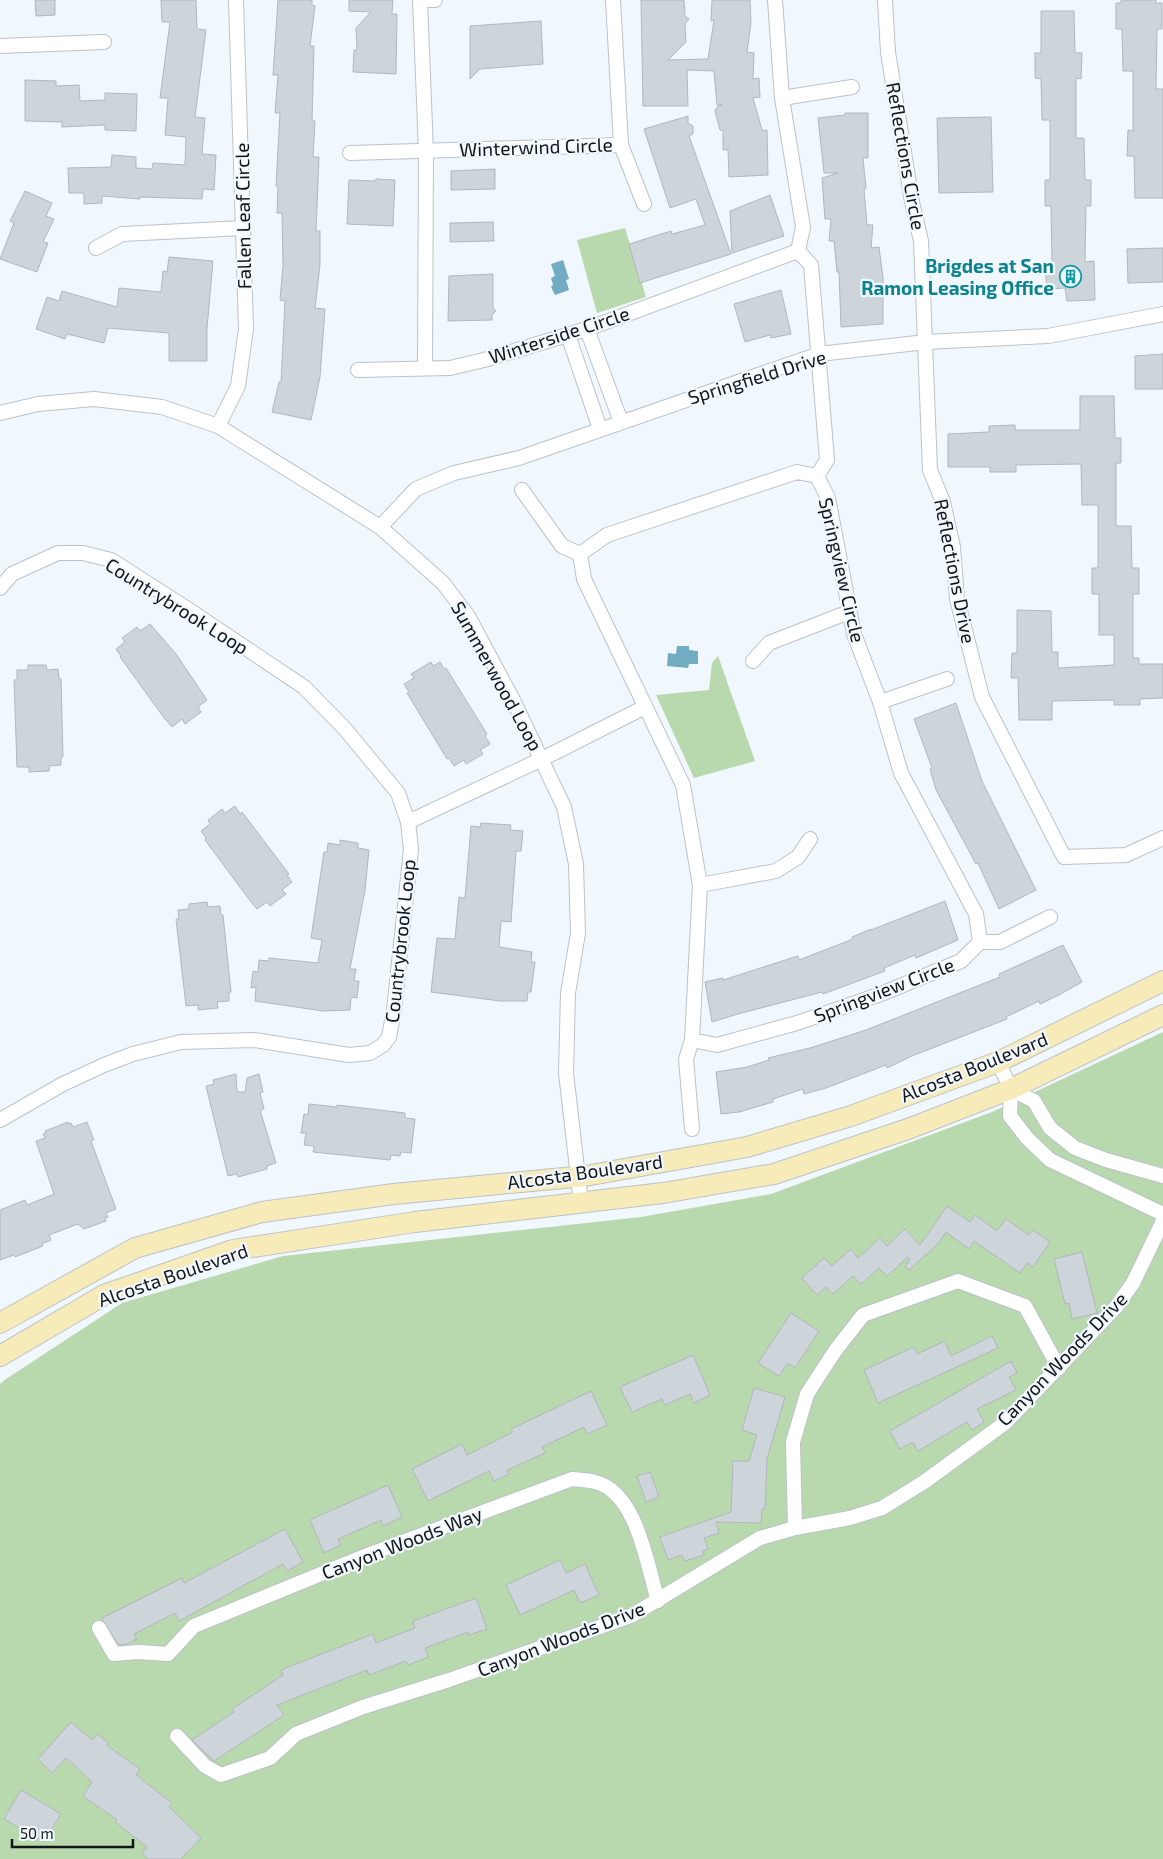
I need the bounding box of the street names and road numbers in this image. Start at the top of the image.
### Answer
street label: Reflections Circle [882,80,931,232]
street label: Winterwind Circle [459,132,613,161]
street label: Fallen Leaf Circle [230,143,255,289]
street label: Winterside Circle [486,301,632,368]
street label: Springfield Drive [685,345,829,408]
street label: Springview Circle [815,495,870,645]
street label: Reflections Drive [930,497,981,645]
street label: Countrybrook Loop [102,552,253,659]
street label: Summerwood Loop [447,597,548,754]
street label: Countrybrook Loop [379,858,420,1024]
street label: Springview Circle [811,952,957,1027]
street label: Alcosta Boulevard [897,1026,1051,1107]
street label: Alcosta Boulevard [506,1149,664,1194]
street label: Alcosta Boulevard [95,1238,251,1311]
street label: Canyon Woods Drive [992,1287,1131,1430]
street label: Canyon Woods Way [318,1501,485,1584]
street label: Canyon Woods Drive [474,1596,648,1681]

